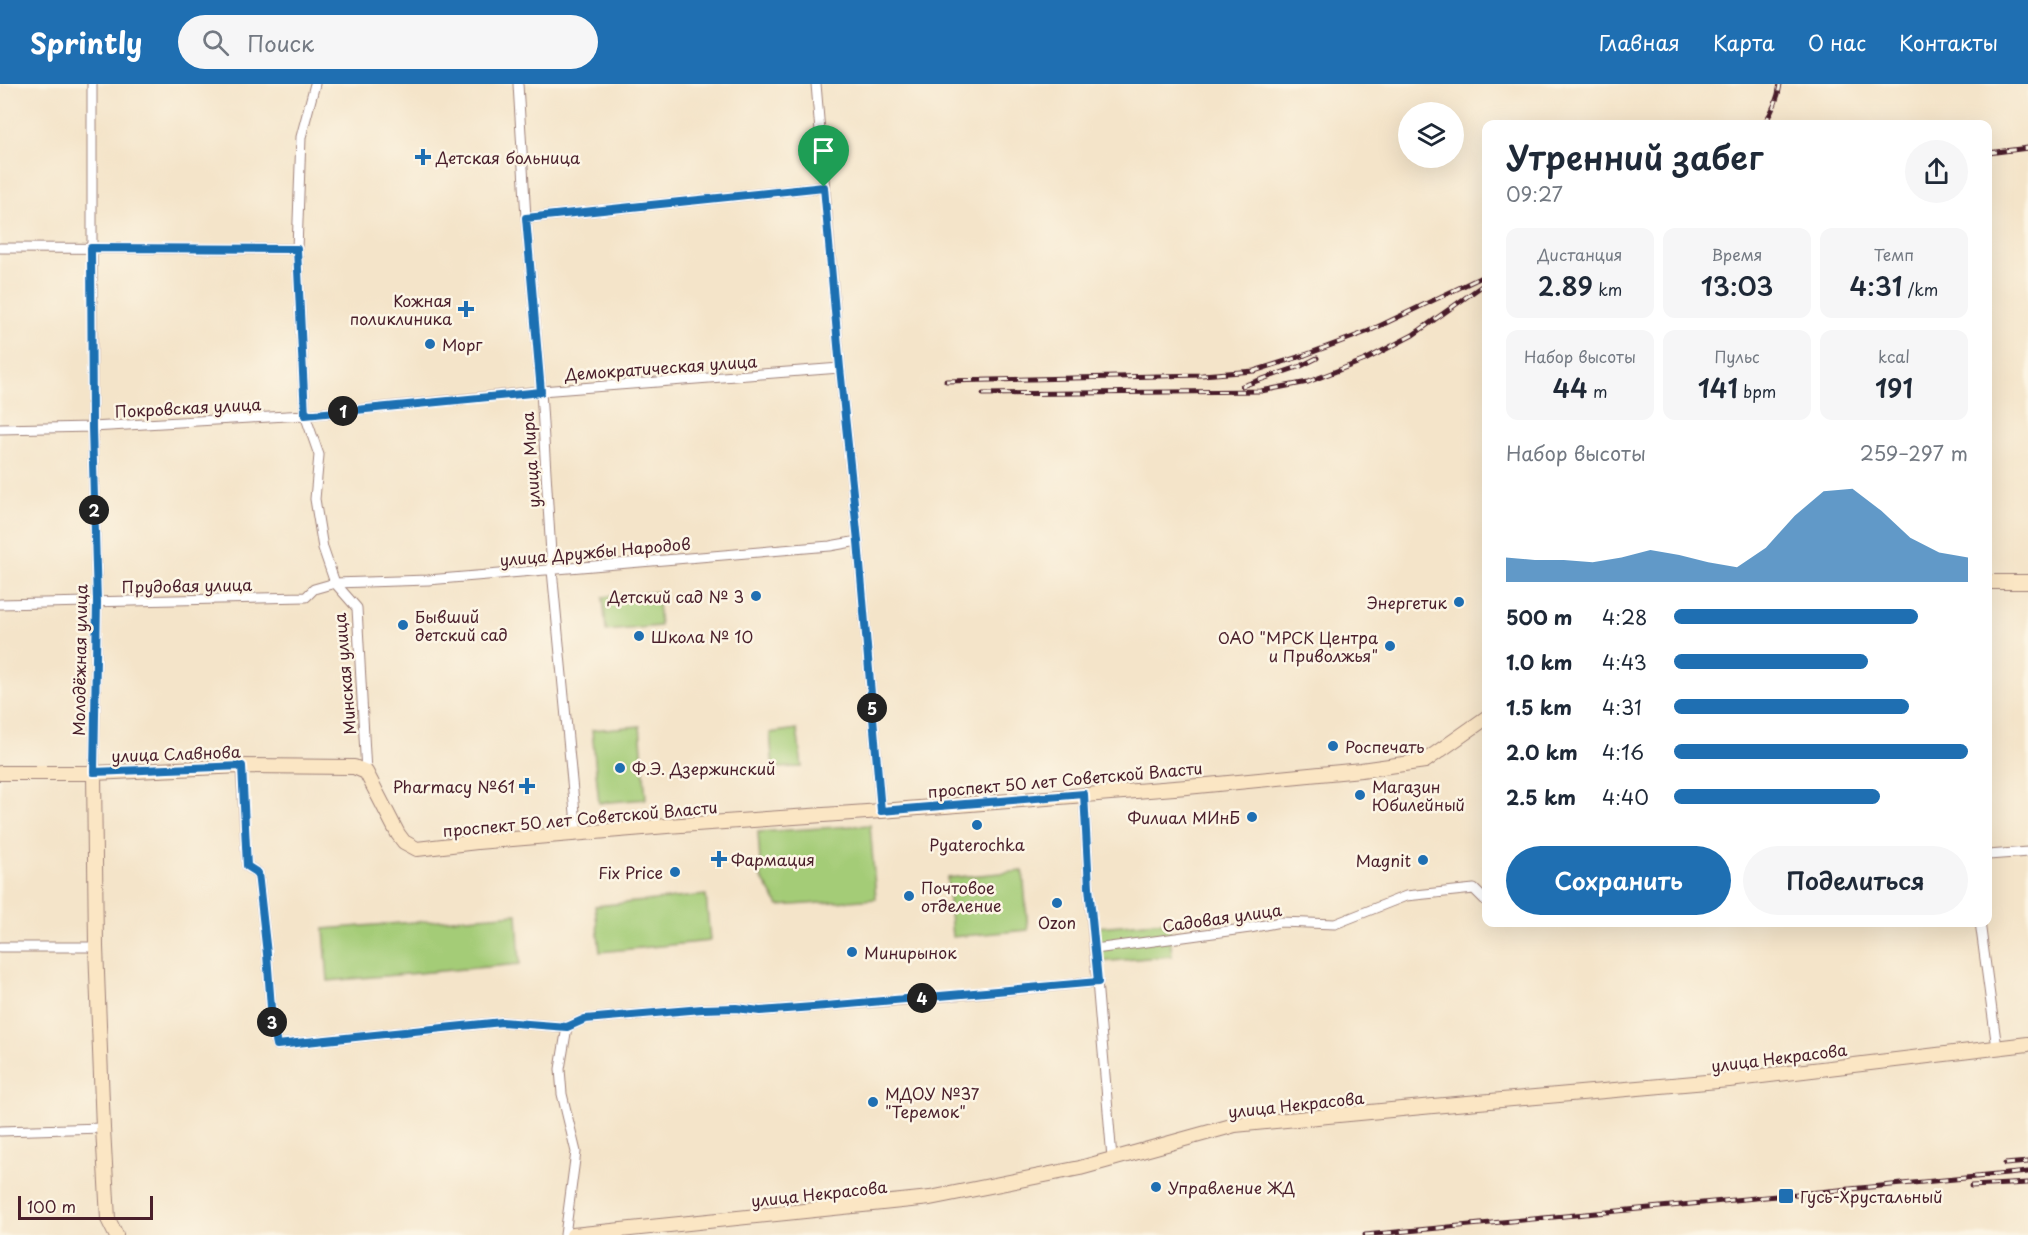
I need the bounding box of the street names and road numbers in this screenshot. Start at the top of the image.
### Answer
street label: Демократическая улица [563,348,758,386]
street label: Покровская улица [114,391,262,423]
street label: улица Мира [515,411,545,509]
street label: улица Дружбы Народов [499,531,691,571]
street label: Прудовая улица [122,572,252,598]
street label: Молодёжная улица [66,584,92,736]
street label: Минская улица [327,612,361,736]
street label: улица Славнова [111,739,241,767]
street label: проспект 50 лет Советской Власти [927,755,1203,803]
street label: проспект 50 лет Советской Власти [442,794,718,842]
street label: Садовая улица [1161,897,1283,937]
street label: улица Некрасова [1710,1037,1848,1077]
street label: улица Некрасова [1227,1085,1365,1123]
street label: улица Некрасова [750,1174,888,1212]

